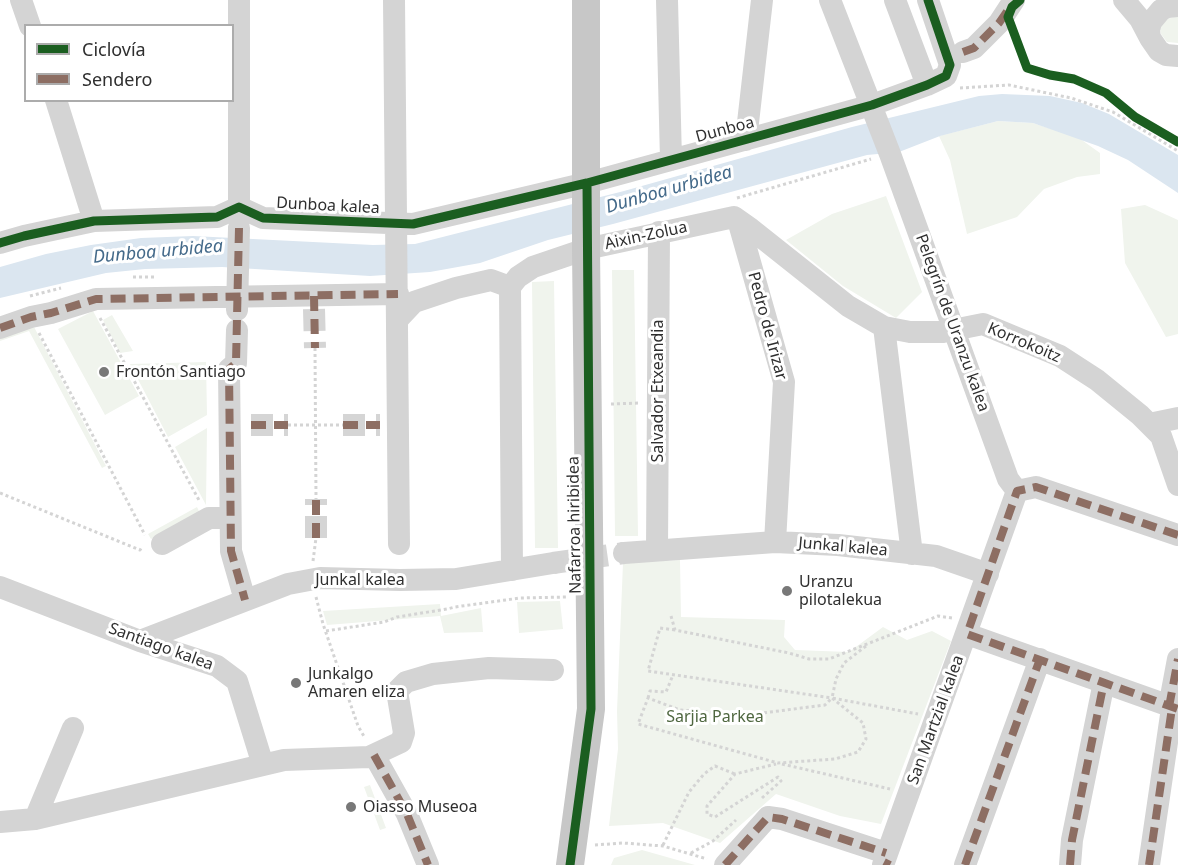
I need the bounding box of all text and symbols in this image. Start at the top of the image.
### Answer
legend [24,24,234,102]
text: Ciclovía [82,37,146,61]
text: Sendero [82,67,152,91]
street label: Dunboa [694,113,756,147]
water label: Dunboa urbidea [603,162,735,218]
street label: Dunboa kalea [276,194,380,218]
street label: Aixin-Zolua [603,218,689,254]
street label: Pelegrín de Uranzu kalea [911,232,993,414]
water label: Dunboa urbidea [92,236,224,268]
street label: Pedro de Irizar [743,270,791,382]
street label: Korrokoitz [984,319,1064,367]
street label: Salvador Etxeandia [648,320,668,462]
place label: Frontón Santiago [116,362,246,382]
marker: Frontón Santiago [97,365,111,379]
street label: Nafarroa hiribidea [564,456,586,594]
street label: Junkal kalea [798,534,888,560]
street label: Junkal kalea [315,570,405,590]
place label: Uranzu pilotalekua [799,572,882,610]
marker: Uranzu pilotalekua [780,584,794,598]
street label: Santiago kalea [106,619,216,675]
street label: San Martzial kalea [904,653,968,787]
place label: Junkalgo Amaren eliza [308,664,405,702]
marker: Junkalgo Amaren eliza [289,676,303,690]
park label: Sarjia Parkea [666,707,764,727]
place label: Oiasso Museoa [363,797,478,817]
marker: Oiasso Museoa [344,800,358,814]

